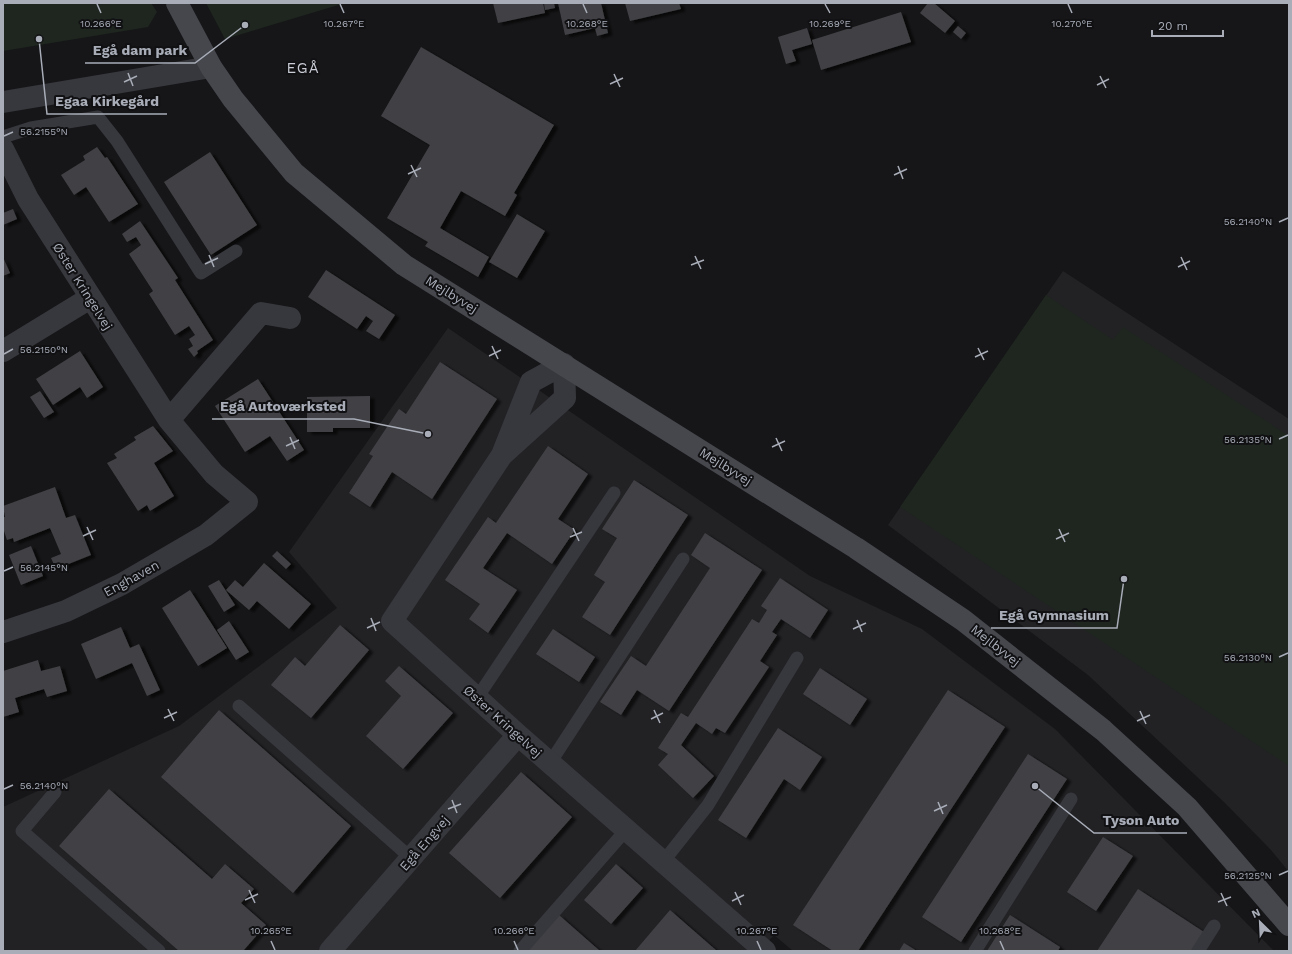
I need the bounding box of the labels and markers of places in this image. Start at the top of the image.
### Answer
callout: Egå dam park [85,37,195,63]
callout: Egaa Kirkegård [47,88,167,114]
callout: Egå Autoværksted [212,393,354,419]
callout: Egå Gymnasium [991,602,1117,628]
callout: Tyson Auto [1094,807,1187,833]

